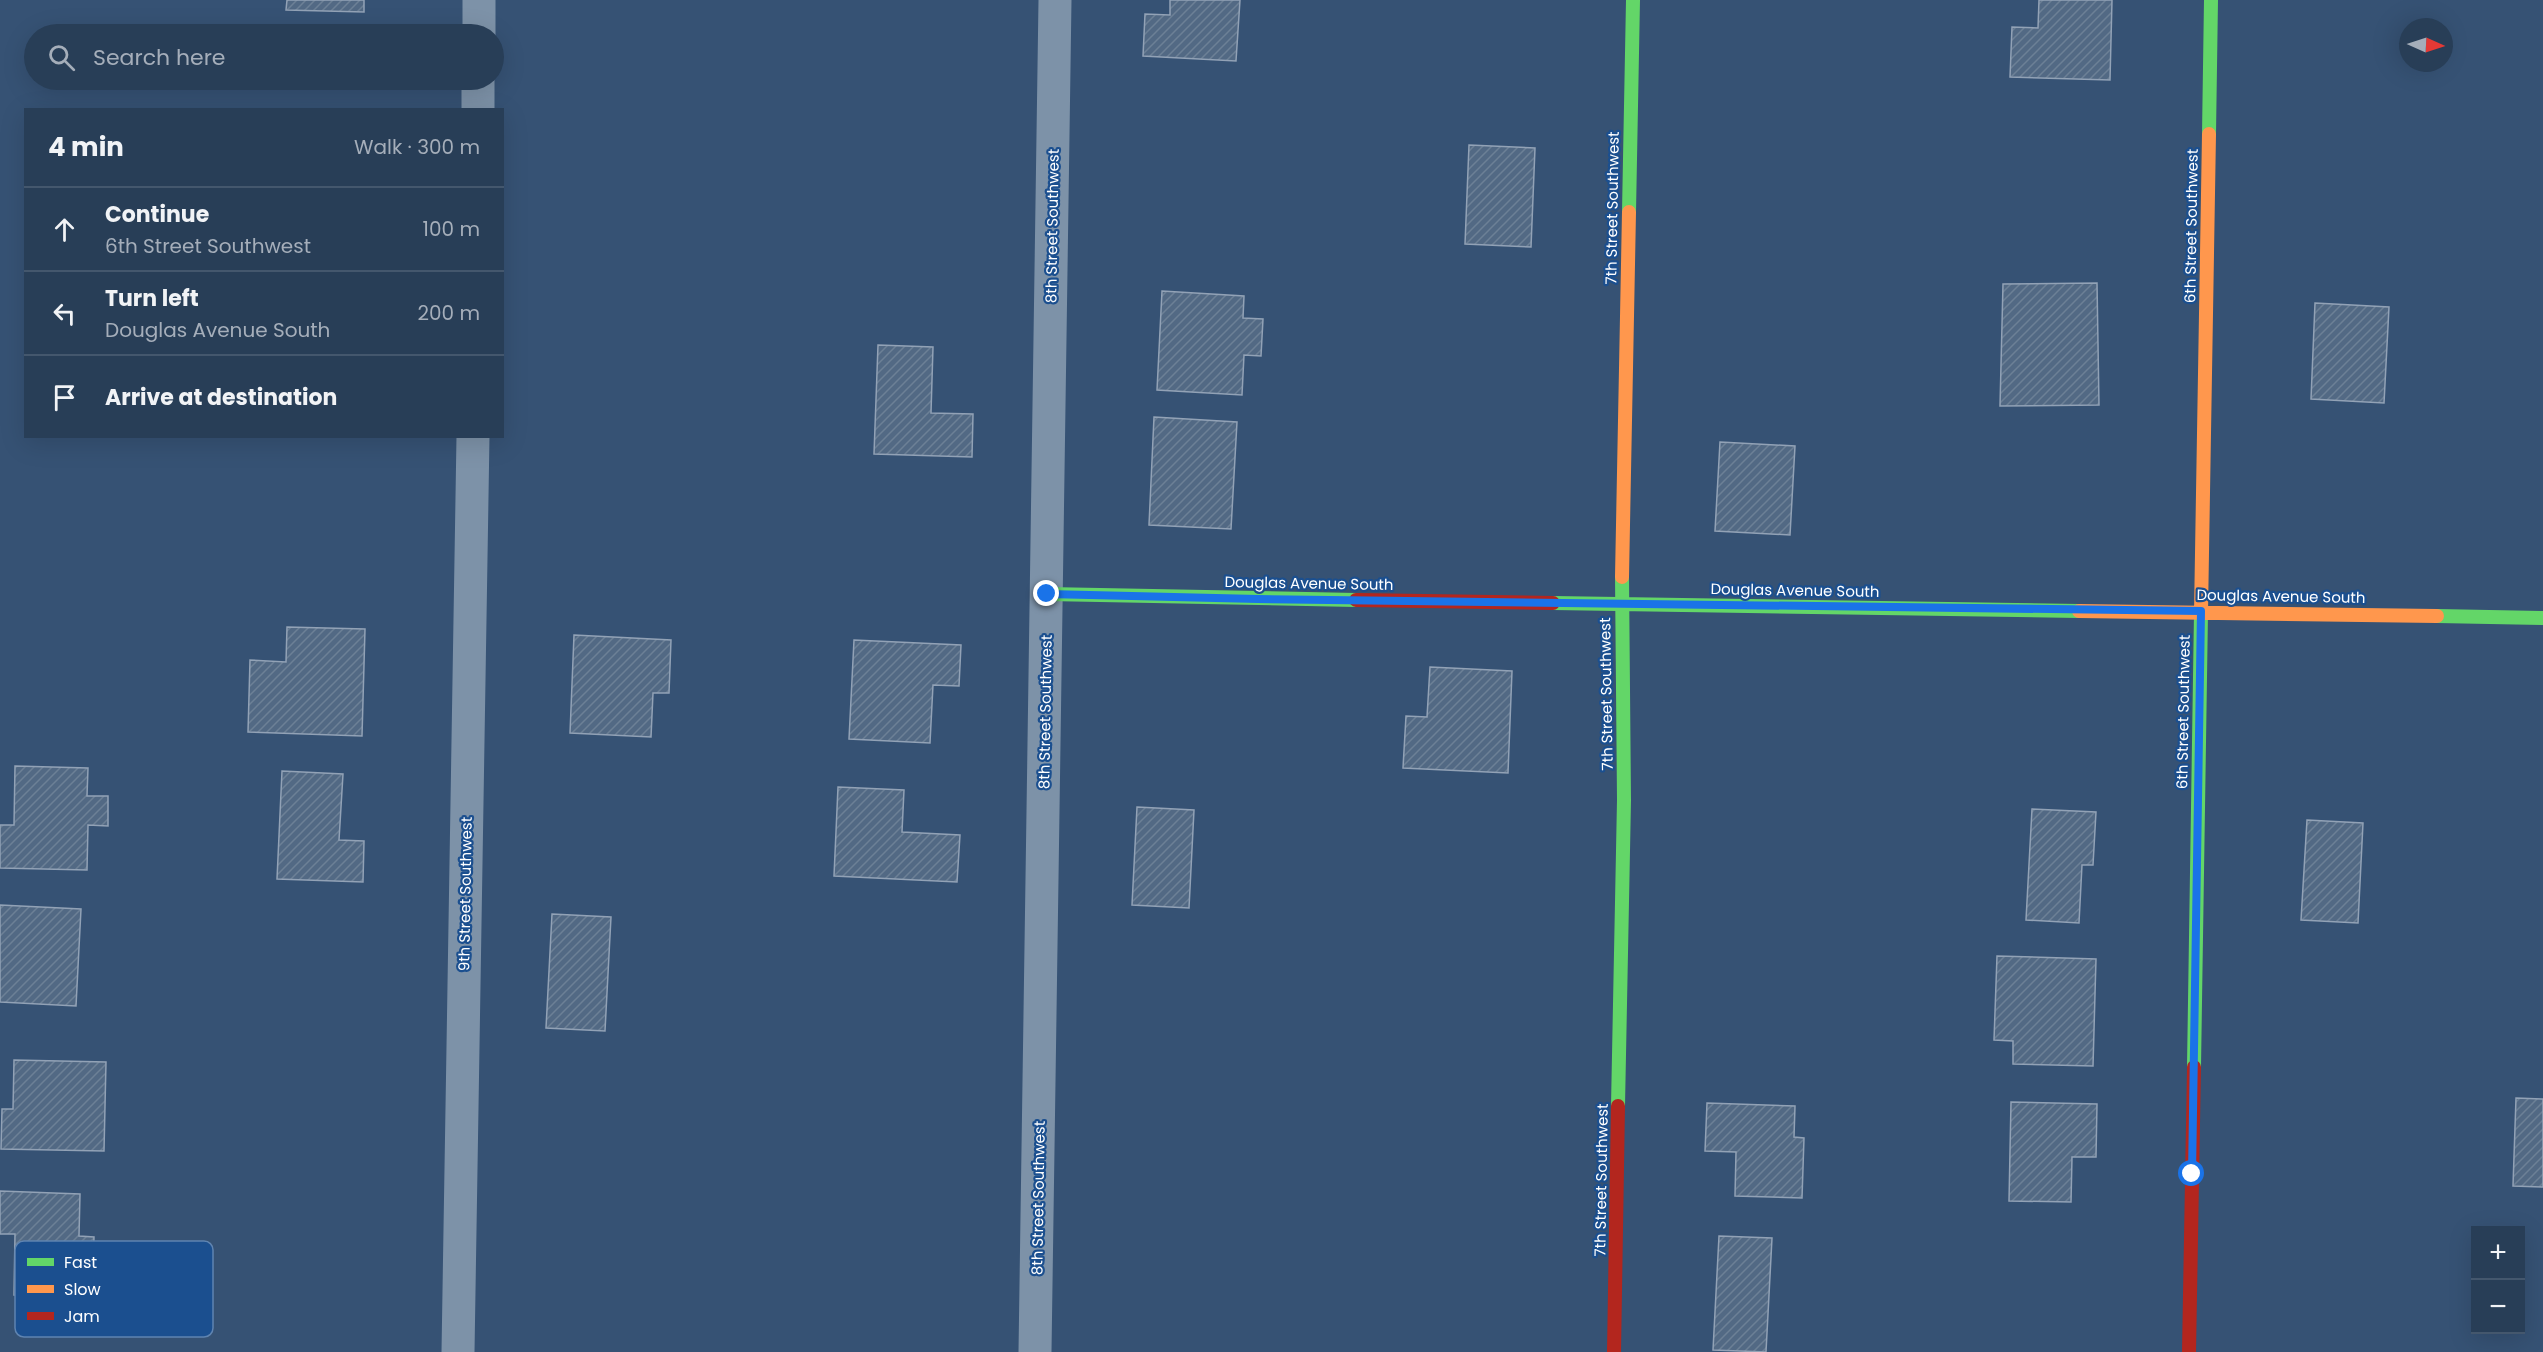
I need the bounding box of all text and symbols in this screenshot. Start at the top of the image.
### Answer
north arrow [2399,18,2453,72]
search box [24,24,504,90]
icon: search [45,41,78,74]
text: Search here [93,42,226,73]
text: 4 min [48,129,124,165]
street label: 7th Street Southwest [1600,131,1624,285]
text: Walk · 300 m [354,133,480,161]
street label: 8th Street Southwest [1040,149,1064,303]
street label: 6th Street Southwest [2179,149,2203,303]
text: Continue [105,199,209,230]
icon: ahead [48,213,81,246]
text: 100 m [423,215,480,243]
text: 6th Street Southwest [105,232,311,260]
text: Turn left [105,283,199,314]
icon: left [48,297,81,330]
text: 200 m [417,299,480,327]
text: Douglas Avenue South [105,316,330,344]
icon: arrive [48,381,81,414]
text: Arrive at destination [105,382,337,413]
street label: Douglas Avenue South [1224,571,1394,595]
street label: Douglas Avenue South [1710,578,1880,602]
route end [1033,580,1059,606]
street label: Douglas Avenue South [2196,584,2366,608]
street label: 7th Street Southwest [1594,617,1618,771]
street label: 8th Street Southwest [1033,635,1057,789]
street label: 6th Street Southwest [2171,635,2195,789]
street label: 9th Street Southwest [453,817,477,971]
street label: 7th Street Southwest [1589,1103,1613,1257]
street label: 8th Street Southwest [1026,1121,1050,1275]
route start [2178,1160,2204,1186]
map controls [2471,1226,2525,1334]
button: + [2471,1226,2525,1280]
legend [15,1241,213,1337]
text: Fast [64,1251,97,1274]
text: Slow [64,1278,101,1301]
button: − [2471,1280,2525,1334]
text: Jam [64,1305,100,1328]

